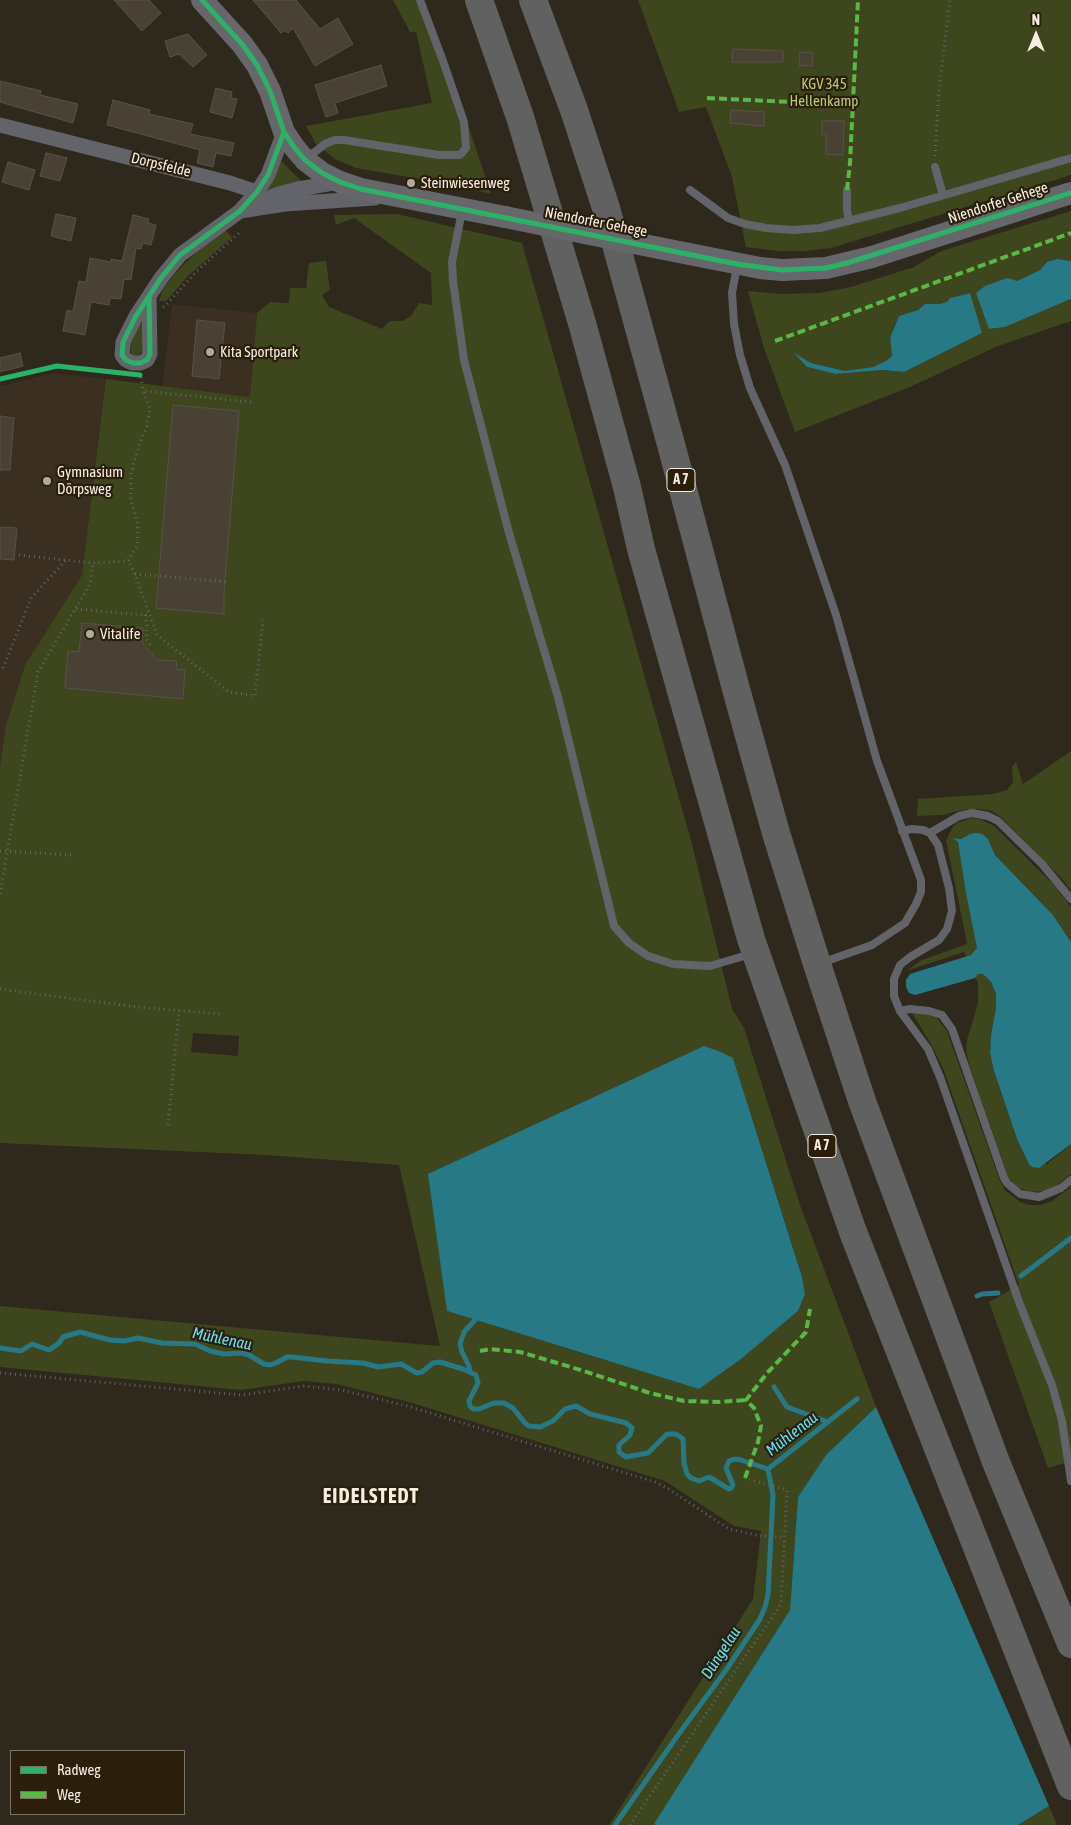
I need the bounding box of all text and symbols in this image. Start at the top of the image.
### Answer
north arrow [1011,10,1061,60]
text: N [1032,12,1040,28]
park label: KGV 345 Hellenkamp [790,75,858,110]
street label: Dorpsfelde [129,149,193,181]
place label: Steinwiesenweg [421,174,510,192]
marker: Steinwiesenweg [405,177,417,189]
street label: Niendorfer Gehege [946,178,1050,228]
street label: Niendorfer Gehege [543,203,649,241]
place label: Kita Sportpark [220,343,298,361]
marker: Kita Sportpark [204,346,216,358]
place label: Gymnasium Dörpsweg [57,463,123,498]
road number: A 7 [667,468,695,492]
marker: Gymnasium Dörpsweg [41,475,53,487]
place label: Vitalife [100,625,140,643]
marker: Vitalife [84,628,96,640]
road number: A 7 [808,1134,836,1158]
water label: Mühlenau [190,1323,254,1355]
water label: Mühlenau [762,1408,822,1460]
district label: EIDELSTEDT [322,1485,420,1509]
water label: Düngelau [697,1623,745,1683]
legend [10,1750,185,1815]
text: Radweg [57,1761,101,1778]
text: Weg [57,1786,81,1803]

